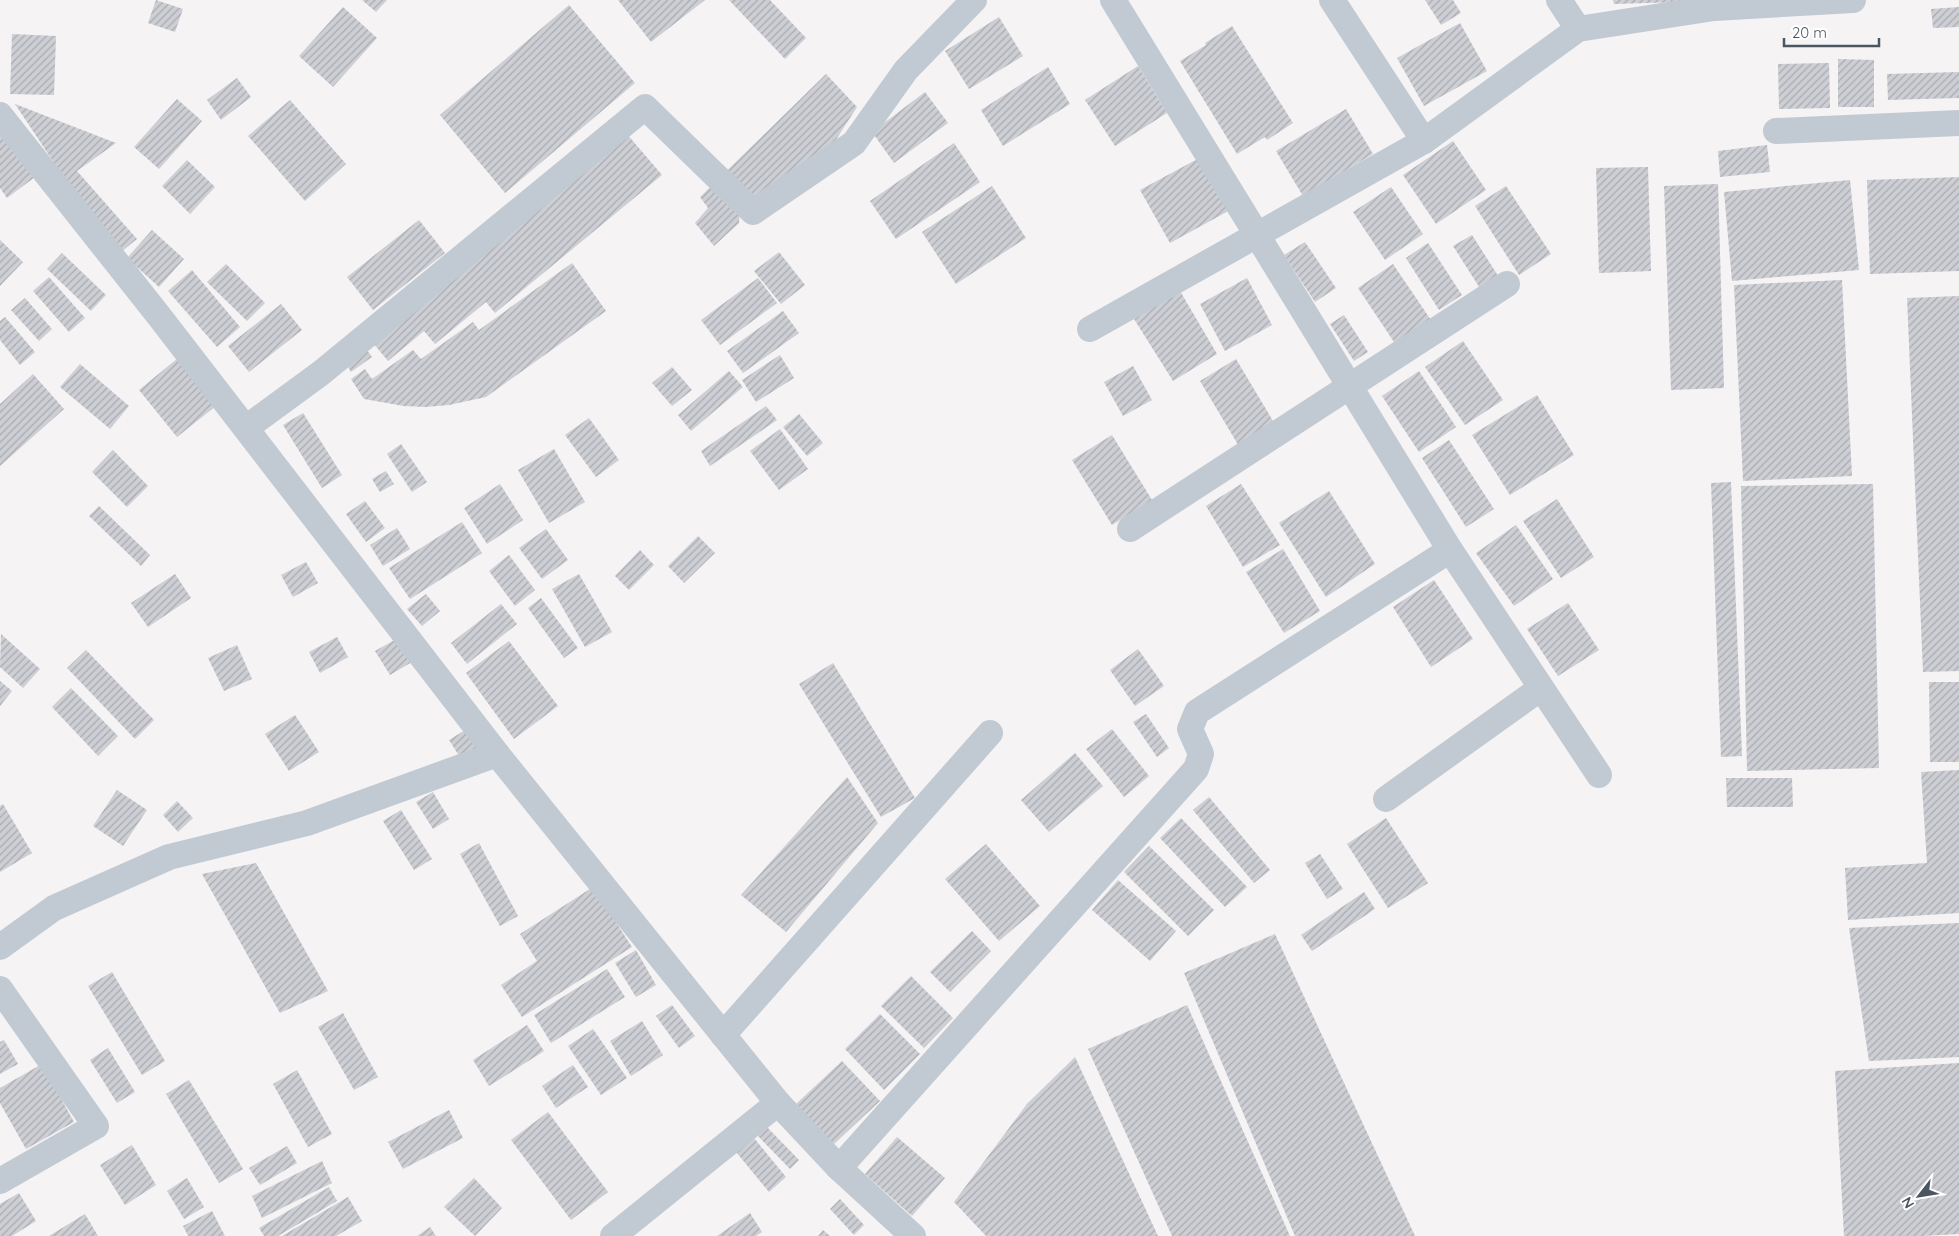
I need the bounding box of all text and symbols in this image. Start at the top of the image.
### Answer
scale bar [1784,15,1879,47]
text: 20 m [1792,23,1827,42]
north arrow [1894,1171,1944,1221]
text: N [1897,1194,1918,1212]

